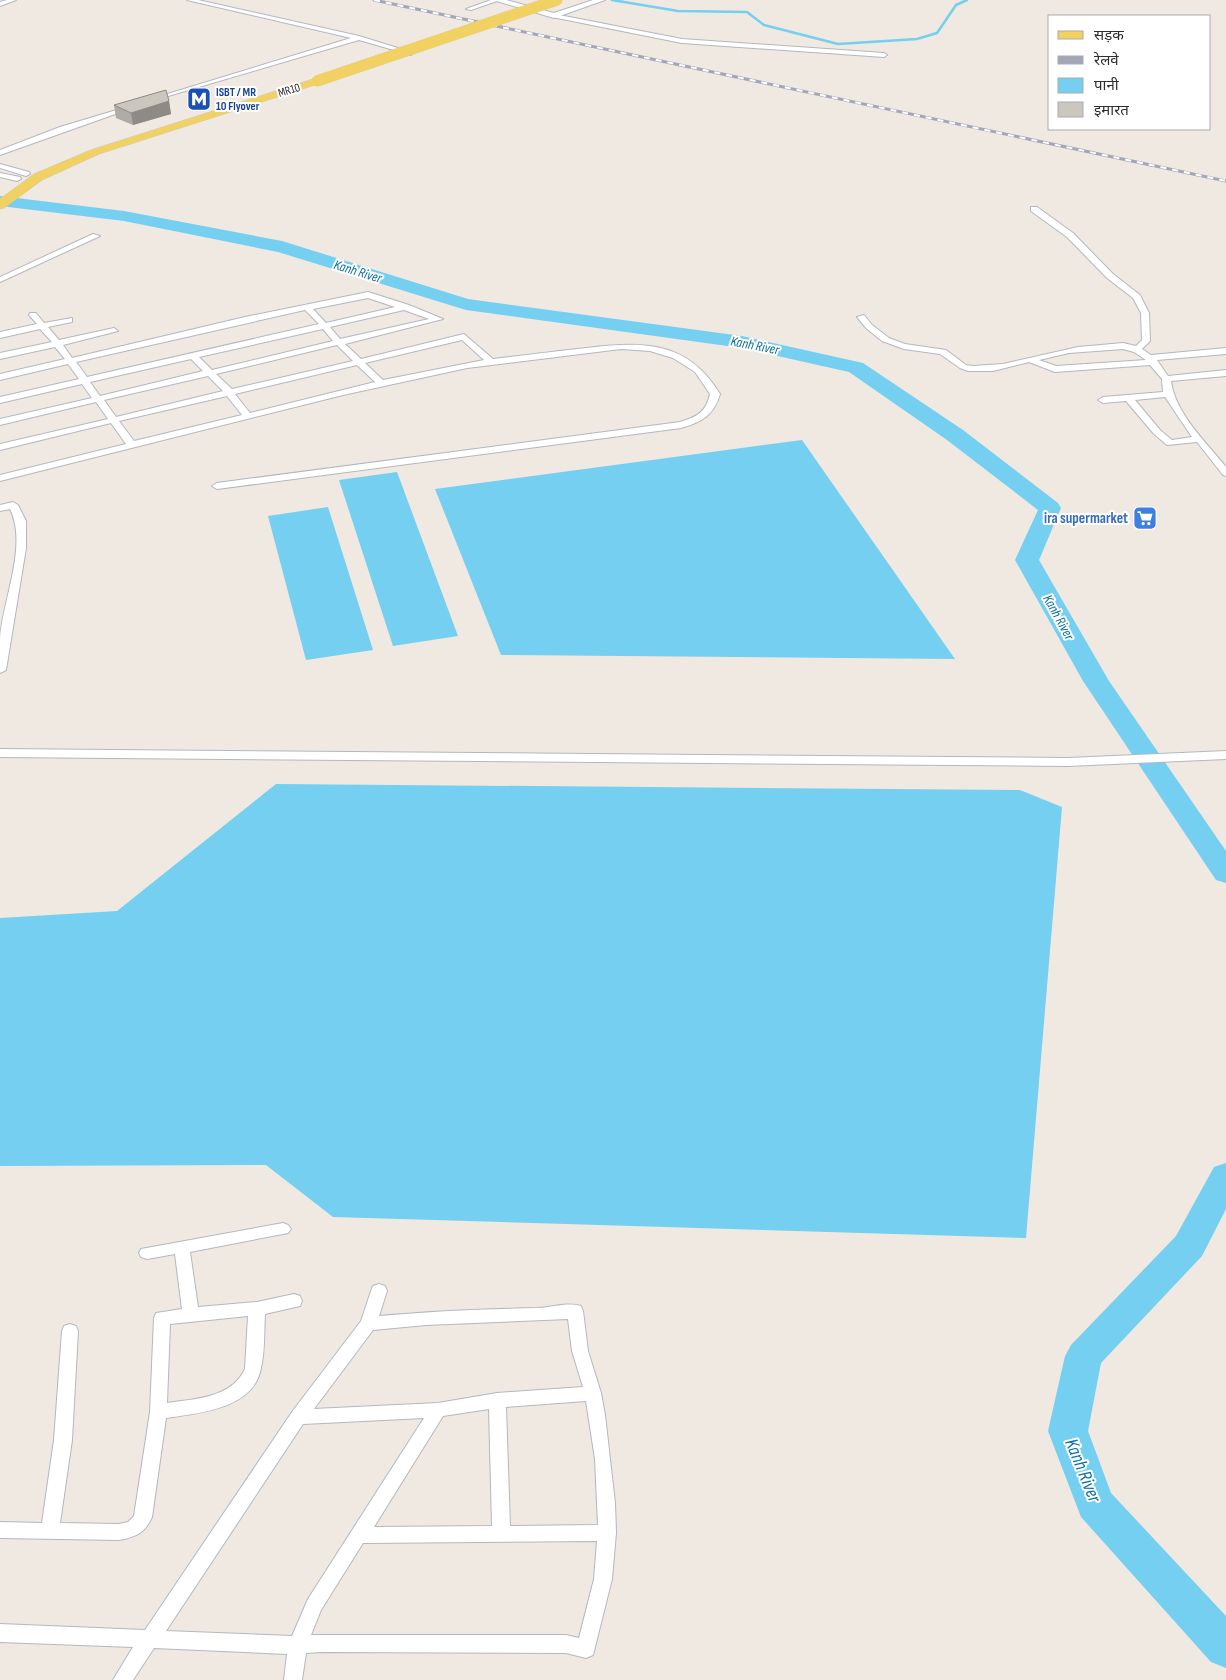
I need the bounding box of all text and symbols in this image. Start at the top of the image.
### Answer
legend [1048,15,1211,130]
text: सड़क [1094,26,1124,45]
text: रेलवे [1093,51,1119,70]
text: पानी [1094,76,1120,95]
street label: MR10 [276,80,302,101]
place label: ISBT / MR 10 Flyover [216,85,260,114]
metro station icon: ISBT / MR 10 Flyover [186,86,212,112]
text: इमारत [1094,101,1129,120]
water label: Kanh River [332,256,385,287]
water label: Kanh River [729,332,782,359]
supermarket icon: ira supermarket [1132,505,1158,531]
place label: ira supermarket [1044,509,1128,528]
water label: Kanh River [1039,592,1078,644]
water label: Kanh River [1059,1435,1106,1506]

